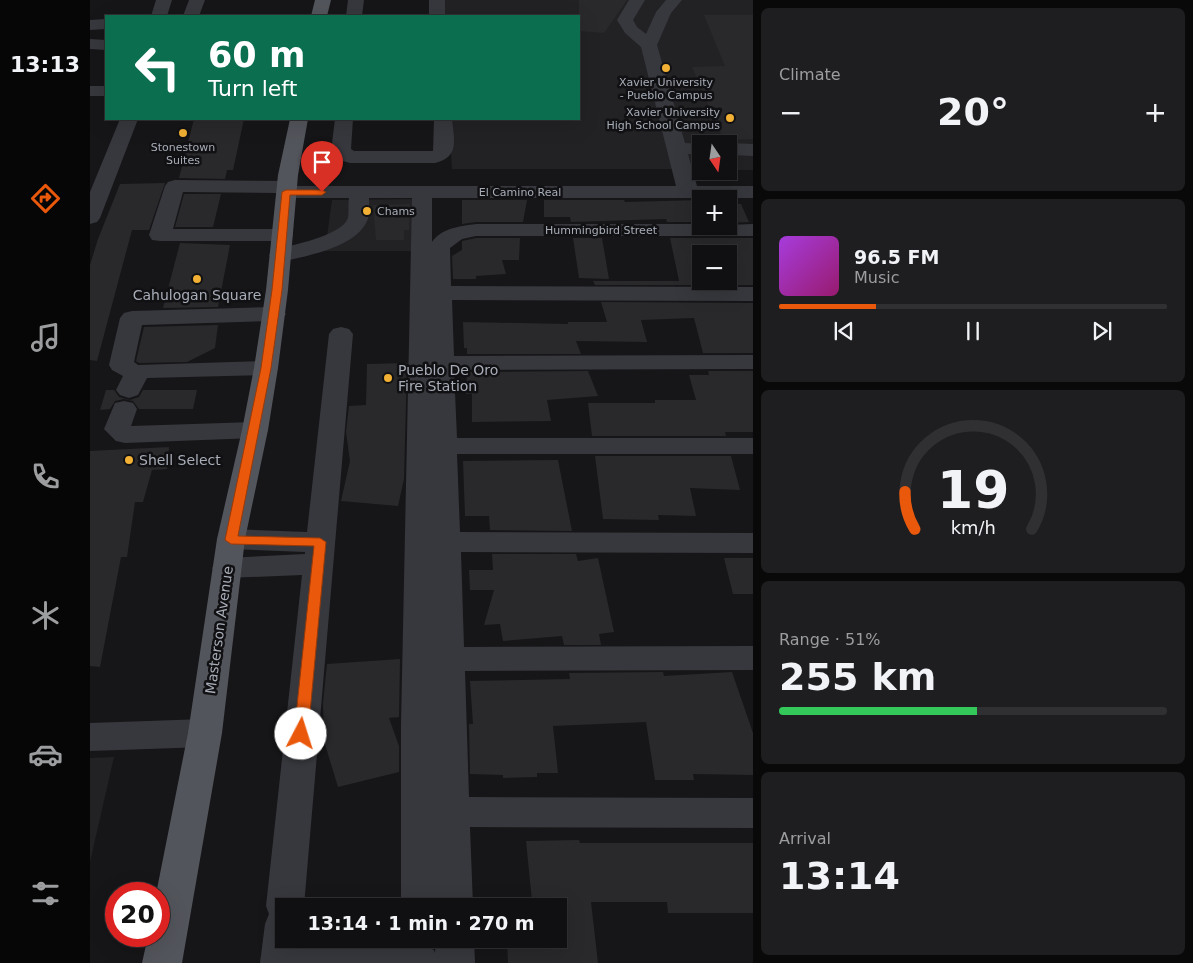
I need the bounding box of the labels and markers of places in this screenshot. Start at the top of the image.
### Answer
marker: Xavier University - Pueblo Campus [660,62,672,74]
place label: Xavier University - Pueblo Campus [619,76,714,102]
place label: Xavier University High School Campus [606,106,720,132]
marker: Xavier University High School Campus [724,112,736,124]
marker: Stonestown Suites [177,127,189,139]
place label: Stonestown Suites [151,141,215,167]
pin [301,141,343,192]
marker: Chams [361,205,373,217]
place label: Chams [377,205,415,218]
marker: Cahulogan Square [191,273,203,285]
place label: Cahulogan Square [133,287,261,303]
place label: Pueblo De Oro Fire Station [398,362,498,394]
marker: Pueblo De Oro Fire Station [382,372,394,384]
place label: Shell Select [139,452,221,468]
marker: Shell Select [123,454,135,466]

